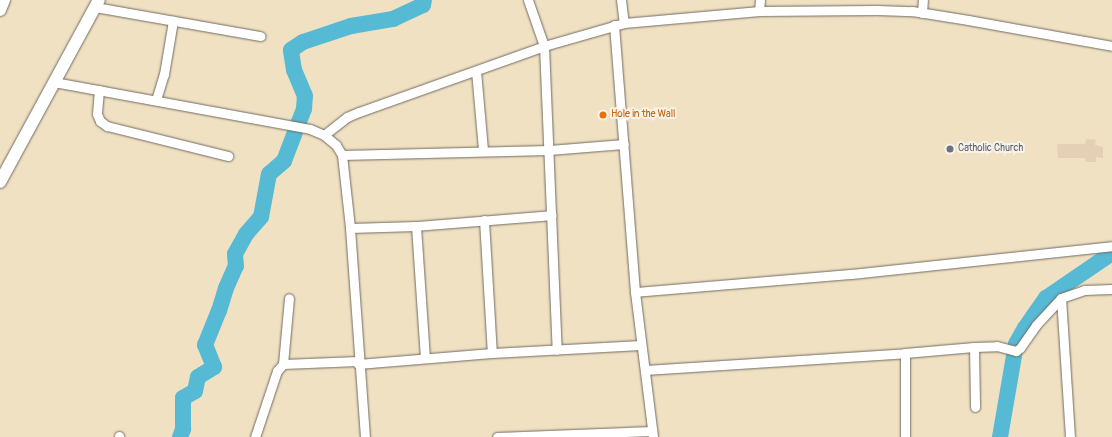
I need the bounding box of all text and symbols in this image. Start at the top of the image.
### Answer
place label: Hole in the Wall [611,109,675,121]
marker: Hole in the Wall [598,110,608,120]
place label: Catholic Church [958,143,1023,155]
marker: Catholic Church [945,144,955,154]

